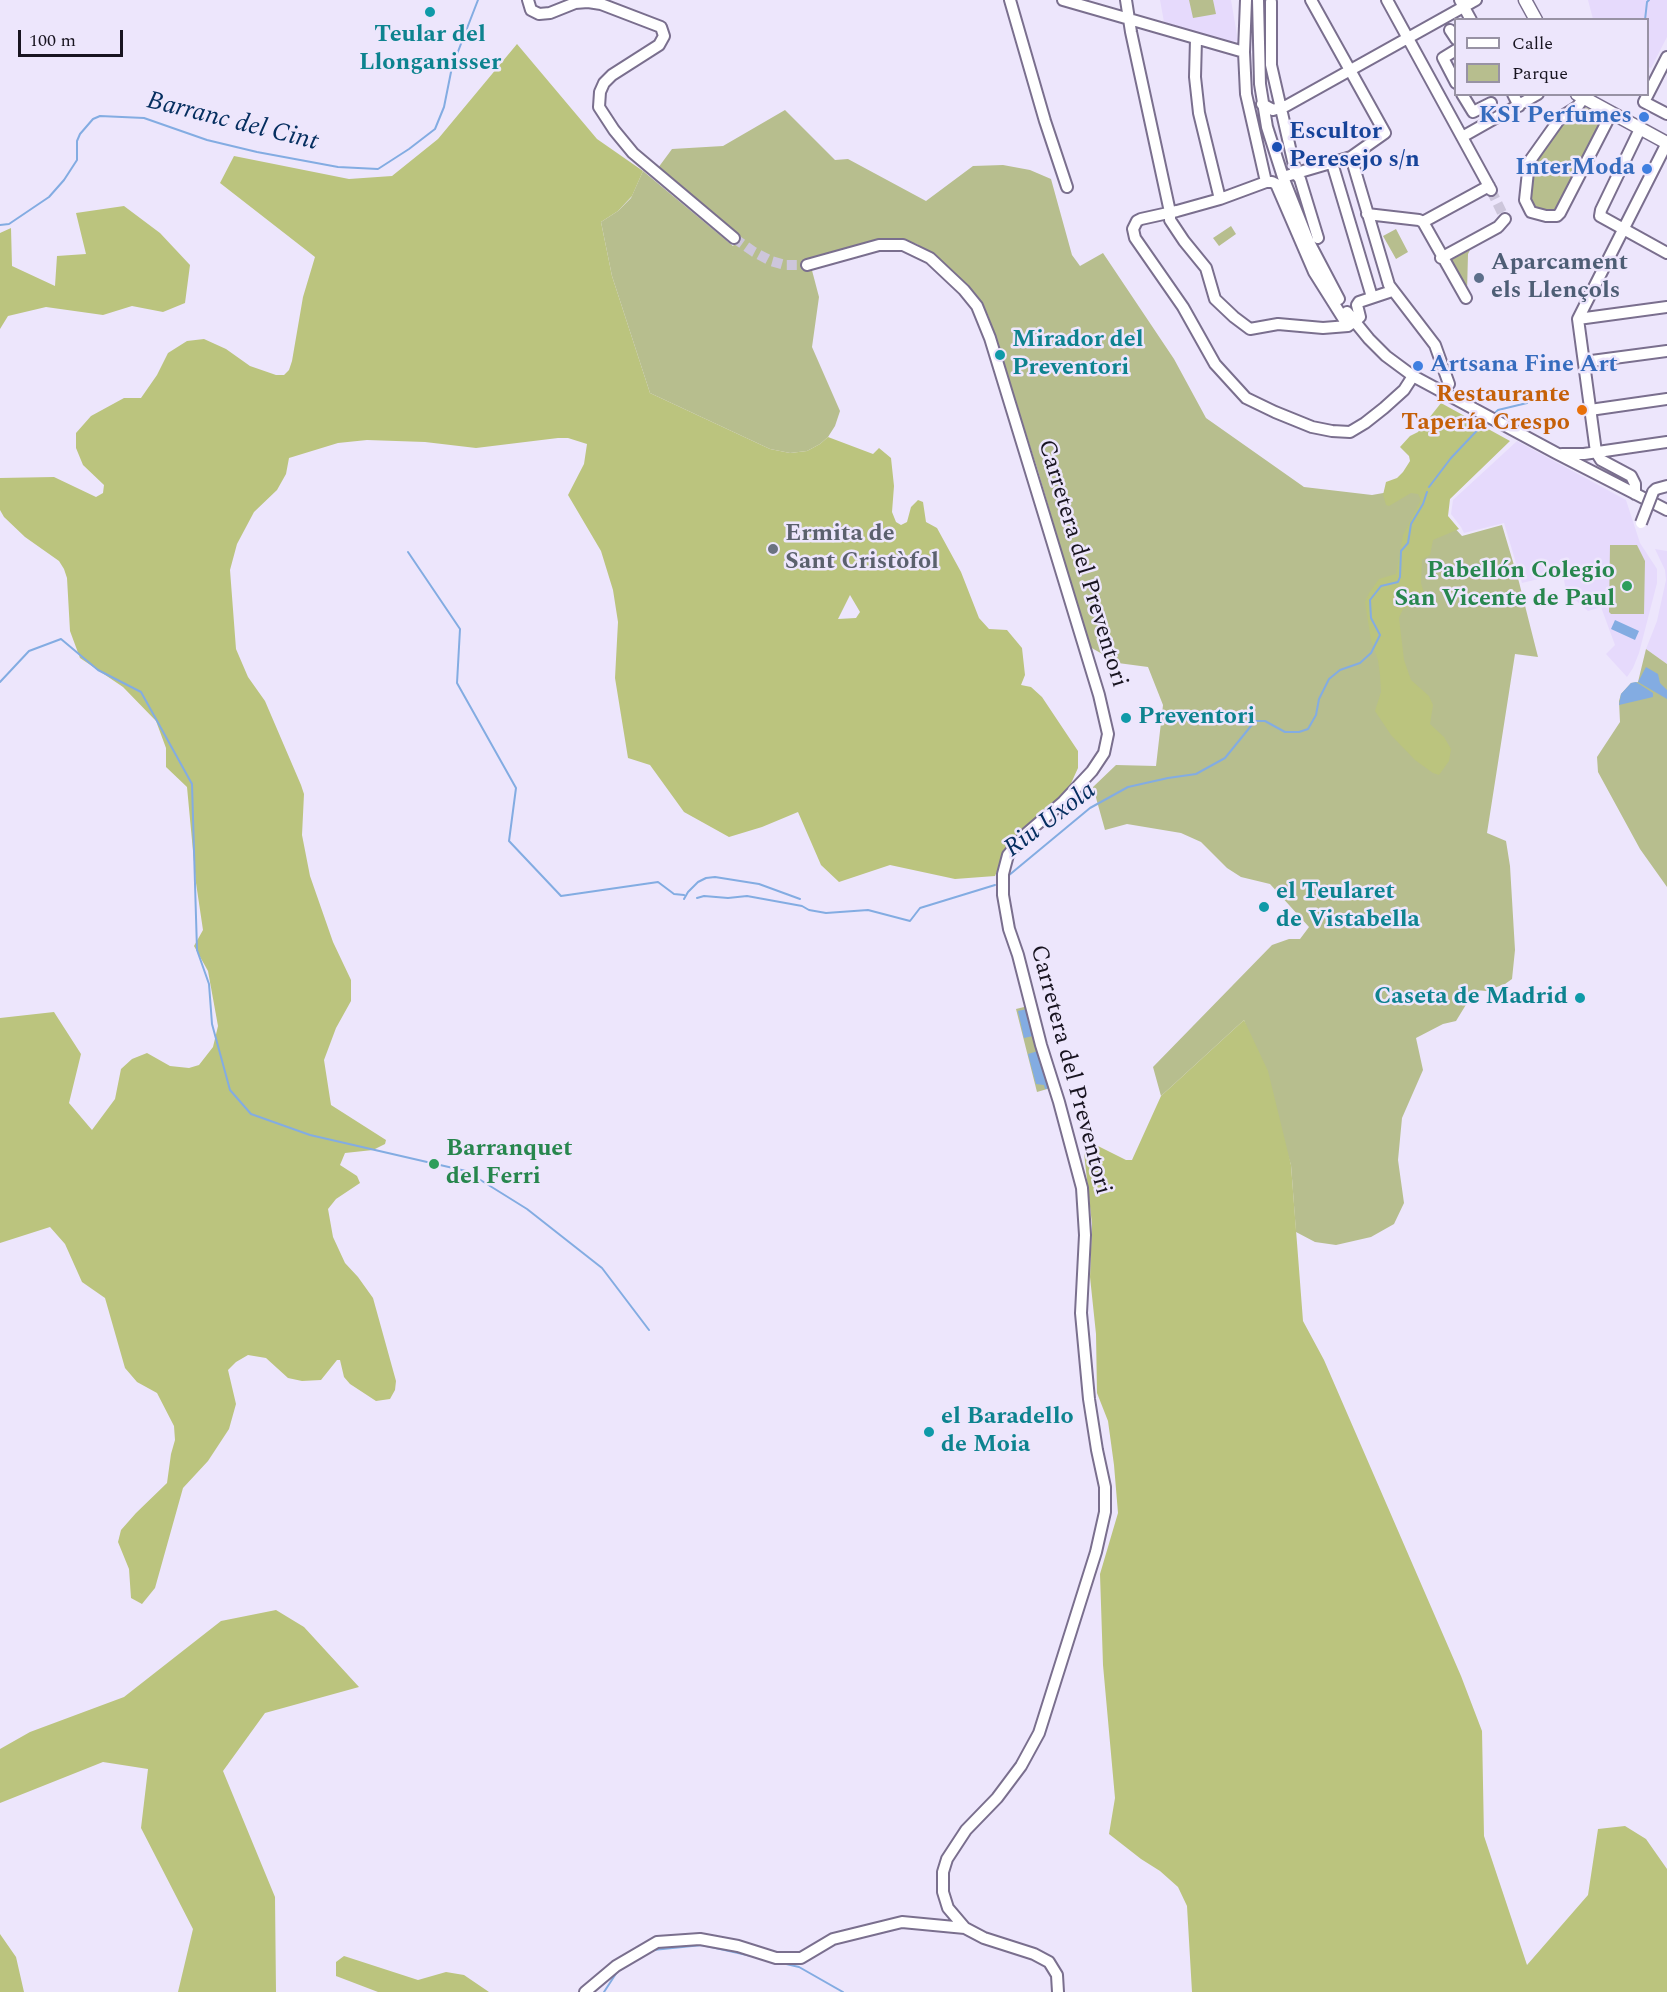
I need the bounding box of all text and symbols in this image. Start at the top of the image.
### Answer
marker: Teular del Llonganisser [423,5,437,19]
scale bar [21,18,126,56]
legend [1454,18,1649,96]
place label: Teular del Llonganisser [359,22,501,78]
text: 100 m [29,27,76,54]
text: Calle [1512,30,1553,57]
text: Parque [1512,60,1568,87]
water label: Barranc del Cint [143,87,321,159]
place label: KSI Perfumes [1479,103,1632,131]
marker: KSI Perfumes [1637,110,1651,124]
place label: Escultor Peresejo s/n [1289,119,1420,175]
marker: Escultor Peresejo s/n [1270,140,1284,154]
place label: InterModa [1515,155,1635,183]
marker: InterModa [1640,162,1654,176]
place label: Aparcament els Llençols [1491,250,1628,306]
marker: Aparcament els Llençols [1472,271,1486,285]
place label: Mirador del Preventori [1012,327,1144,383]
marker: Mirador del Preventori [993,348,1007,362]
place label: Artsana Fine Art [1430,352,1618,380]
marker: Artsana Fine Art [1411,359,1425,373]
place label: Restaurante Tapería Crespo [1401,382,1570,438]
marker: Restaurante Tapería Crespo [1575,403,1589,417]
street label: Carretera del Preventori [1030,437,1132,691]
place label: Ermita de Sant Cristòfol [785,521,939,577]
marker: Ermita de Sant Cristòfol [766,542,780,556]
place label: Pabellón Colegio San Vicente de Paul [1394,558,1615,614]
marker: Pabellón Colegio San Vicente de Paul [1620,579,1634,593]
place label: Preventori [1138,704,1255,732]
marker: Preventori [1119,711,1133,725]
water label: Riu Uxola [999,776,1103,866]
place label: el Teularet de Vistabella [1276,879,1420,935]
marker: el Teularet de Vistabella [1257,900,1271,914]
street label: Carretera del Preventori [1022,942,1116,1198]
place label: Caseta de Madrid [1374,984,1568,1012]
marker: Caseta de Madrid [1573,991,1587,1005]
place label: Barranquet del Ferri [446,1136,573,1192]
marker: Barranquet del Ferri [427,1157,441,1171]
place label: el Baradello de Moia [941,1404,1074,1460]
marker: el Baradello de Moia [922,1425,936,1439]

